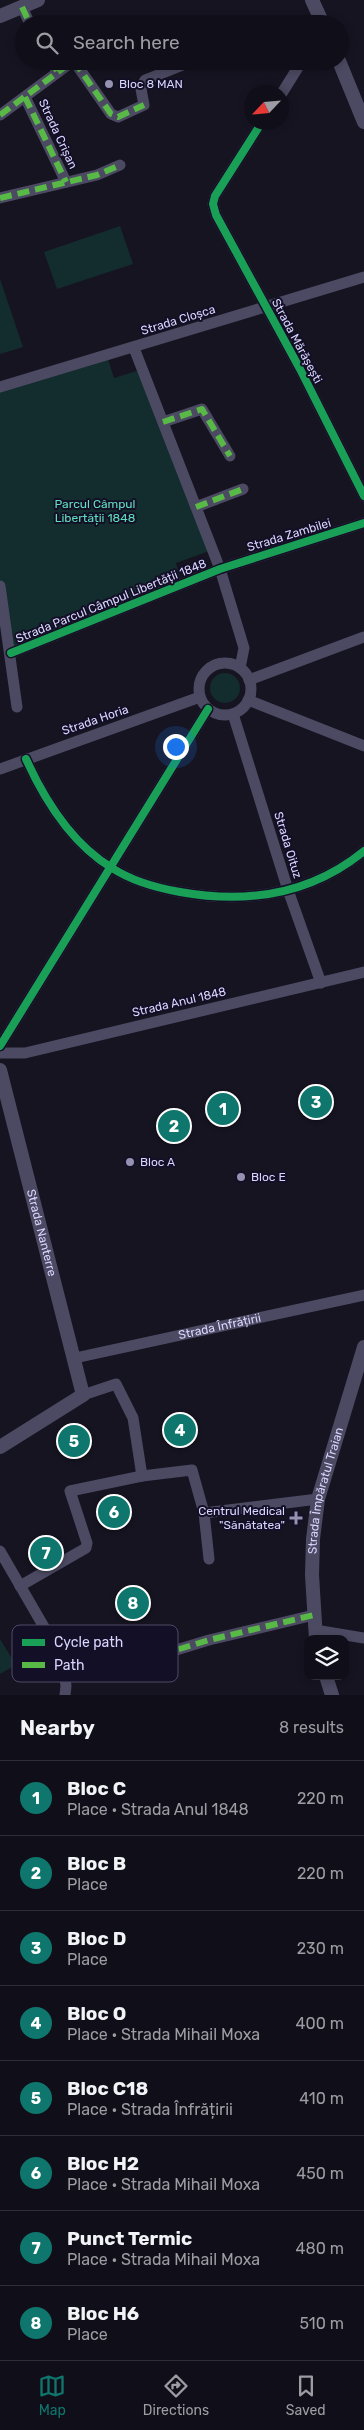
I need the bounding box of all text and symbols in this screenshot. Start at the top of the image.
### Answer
search box [15,15,349,70]
icon: search [33,29,61,57]
text: Search here [73,31,180,54]
place label: Bloc 8 MAN [119,77,183,91]
marker: Bloc 8 MAN [103,78,115,90]
north arrow [244,85,289,130]
street label: Strada Crișan [36,97,80,171]
street label: Strada Mărășești [269,296,325,386]
street label: Strada Cloșca [139,302,217,338]
park label: Parcul Câmpul Libertății 1848 [55,497,136,525]
street label: Strada Zambilei [245,516,333,554]
street label: Strada Parcul Câmpul Libertății 1848 [14,556,208,646]
street label: Strada Horia [60,702,130,738]
your location [163,734,189,760]
street label: Strada Oituz [271,810,305,880]
street label: Strada Anul 1848 [131,984,227,1020]
pin: 3 [300,1083,332,1121]
pin: 1 [207,1090,239,1128]
pin: 2 [158,1107,190,1145]
place label: Bloc A [140,1155,175,1169]
marker: Bloc A [124,1156,136,1168]
place label: Bloc E [251,1170,286,1184]
marker: Bloc E [235,1171,247,1183]
street label: Strada Nanterre [24,1188,59,1278]
street label: Strada Înfrățirii [177,1311,262,1342]
pin: 4 [164,1411,196,1449]
pin: 5 [58,1422,90,1460]
street label: Strada Împăratul Traian [306,1426,346,1554]
pin: 6 [98,1493,130,1531]
place label: Centrul Medical "Sănătatea" [198,1504,285,1532]
marker: Centrul Medical "Sănătatea" [289,1511,303,1525]
pin: 7 [30,1534,62,1572]
pin: 8 [117,1584,149,1622]
legend [12,1625,178,1682]
text: Cycle path [54,1634,123,1651]
map controls [304,1635,349,1680]
button: layers [304,1635,349,1680]
text: Path [54,1657,85,1674]
text: Nearby [20,1715,95,1740]
text: 8 results [279,1718,344,1737]
text: Bloc C [67,1777,126,1800]
text: 1 [32,1789,40,1808]
text: 220 m [297,1789,344,1808]
text: Place · Strada Anul 1848 [67,1800,249,1819]
text: Bloc B [67,1852,126,1875]
text: 2 [31,1864,41,1883]
text: 220 m [297,1864,344,1883]
text: Place [67,1875,108,1894]
text: Bloc D [67,1927,126,1950]
text: 3 [31,1939,41,1958]
text: 230 m [297,1939,344,1958]
text: Place [67,1950,108,1969]
text: Bloc O [67,2002,126,2025]
text: 4 [31,2014,41,2033]
text: 400 m [296,2014,344,2033]
text: Place · Strada Mihail Moxa [67,2025,260,2044]
text: Bloc C18 [67,2077,148,2100]
text: 5 [31,2089,41,2108]
text: 410 m [299,2089,344,2108]
text: Place · Strada Înfrățirii [67,2100,233,2119]
text: Bloc H2 [67,2152,139,2175]
text: 6 [31,2164,41,2183]
text: 450 m [296,2164,344,2183]
text: Place · Strada Mihail Moxa [67,2175,260,2194]
text: Punct Termic [67,2227,192,2250]
text: 7 [31,2239,41,2258]
text: 480 m [296,2239,344,2258]
text: Place · Strada Mihail Moxa [67,2250,260,2269]
text: Bloc H6 [67,2302,139,2325]
text: 8 [31,2314,41,2333]
text: 510 m [300,2314,344,2333]
text: Place [67,2325,108,2344]
tab: Map [38,2372,66,2419]
tab: Directions [143,2372,209,2419]
tab: Saved [286,2372,326,2419]

